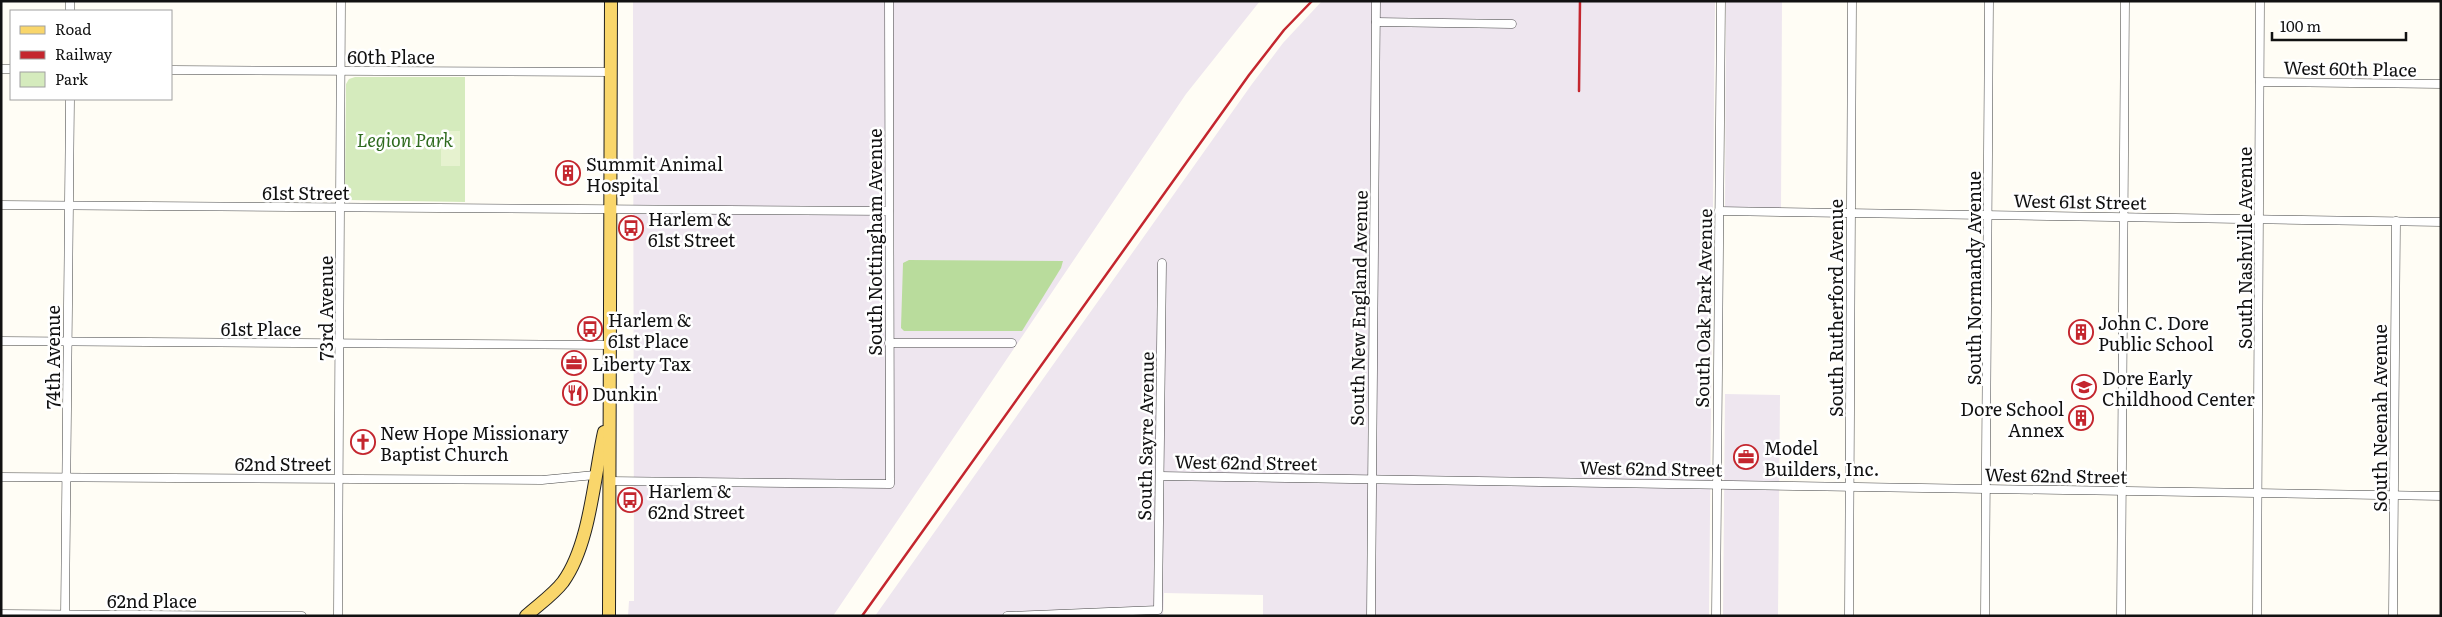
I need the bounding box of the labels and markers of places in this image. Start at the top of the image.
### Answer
place label: Summit Animal Hospital [586,150,723,198]
building icon: Summit Animal Hospital [555,160,581,186]
place label: Harlem & 61st Street [648,205,736,253]
bus stop icon: Harlem & 61st Street [618,215,644,241]
place label: Harlem & 61st Place [608,306,691,354]
place label: John C. Dore Public School [2098,309,2213,357]
bus stop icon: Harlem & 61st Place [577,316,603,342]
building icon: John C. Dore Public School [2068,319,2094,345]
office icon: Liberty Tax [561,350,587,376]
place label: Liberty Tax [592,350,692,377]
place label: Dore Early Childhood Center [2102,364,2255,412]
school or university icon: Dore Early Childhood Center [2071,374,2097,400]
restaurant icon: Dunkin' [562,380,588,406]
place label: Dunkin' [592,380,661,407]
place label: Dore School Annex [1960,395,2065,443]
building icon: Dore School Annex [2068,405,2094,431]
place label: New Hope Missionary Baptist Church [380,419,569,467]
church icon: New Hope Missionary Baptist Church [350,429,376,455]
place label: Model Builders, Inc. [1764,434,1879,482]
office icon: Model Builders, Inc. [1733,444,1759,470]
place label: Harlem & 62nd Street [648,477,745,525]
bus stop icon: Harlem & 62nd Street [617,487,643,513]

